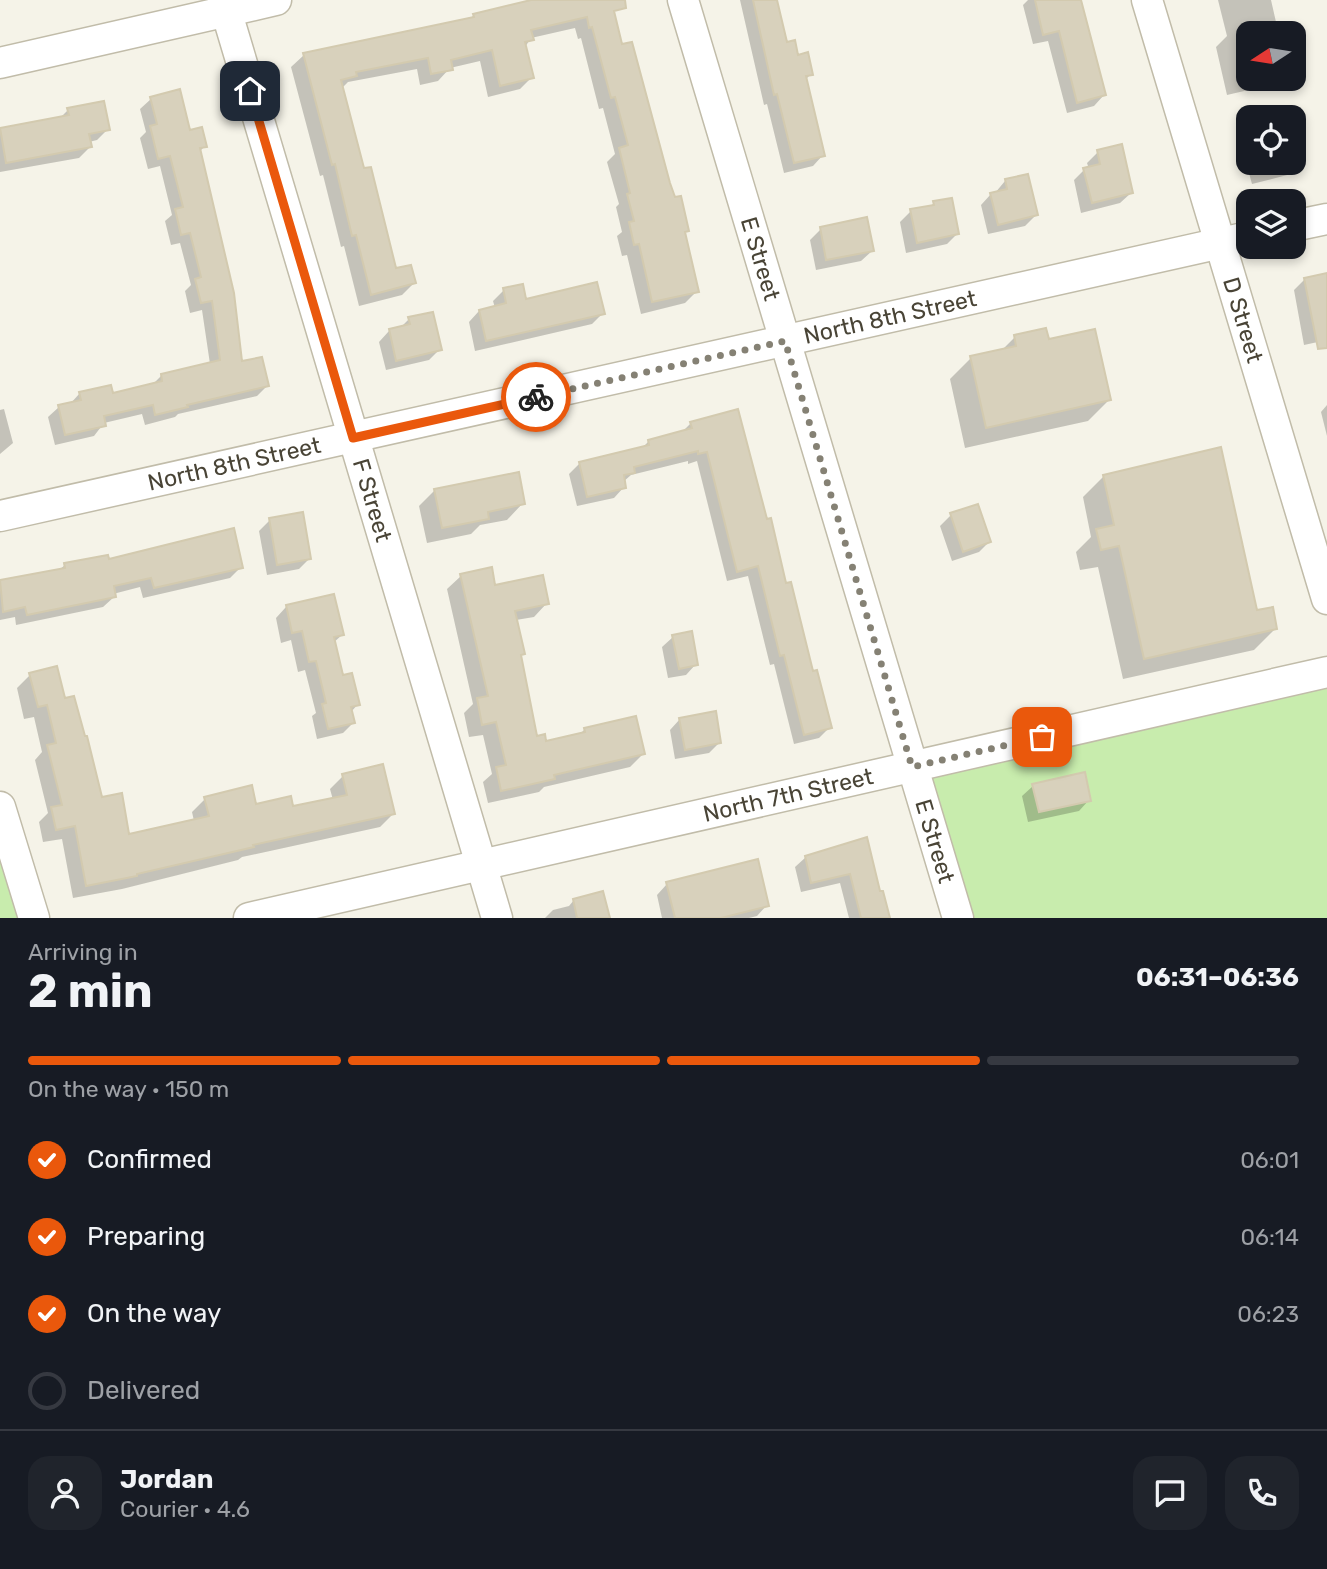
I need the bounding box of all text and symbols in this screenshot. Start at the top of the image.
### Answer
north arrow [1236,21,1306,91]
map controls [1236,21,1306,259]
pin [220,61,280,121]
icon: home [231,72,269,110]
button: locate [1236,105,1306,175]
button: layers [1236,189,1306,259]
street label: E Street [735,213,786,304]
street label: D Street [1217,274,1269,366]
street label: North 8th Street [801,284,979,350]
courier [501,362,571,432]
icon: bike [517,378,555,416]
street label: North 8th Street [145,431,323,497]
street label: F Street [347,455,398,545]
pin [1012,707,1072,767]
icon: bag [1023,718,1061,756]
street label: North 7th Street [700,762,876,828]
street label: E Street [909,796,961,886]
text: Arriving in [28,938,138,966]
text: 06:31–06:36 [1136,962,1299,993]
text: 2 min [28,964,153,1019]
text: On the way · 150 m [28,1075,229,1103]
icon: check [28,1141,66,1179]
text: Confirmed [87,1144,212,1175]
text: 06:01 [1240,1146,1299,1174]
icon: check [28,1218,66,1256]
text: Preparing [87,1221,205,1252]
text: 06:14 [1241,1223,1299,1251]
icon: check [28,1295,66,1333]
text: On the way [87,1298,221,1329]
text: 06:23 [1237,1300,1299,1328]
text: Delivered [87,1375,200,1406]
button: person [28,1456,102,1530]
button: chat [1133,1456,1207,1530]
button: phone [1225,1456,1299,1530]
text: Jordan [120,1464,213,1495]
text: Courier · 4.6 [120,1495,250,1523]

